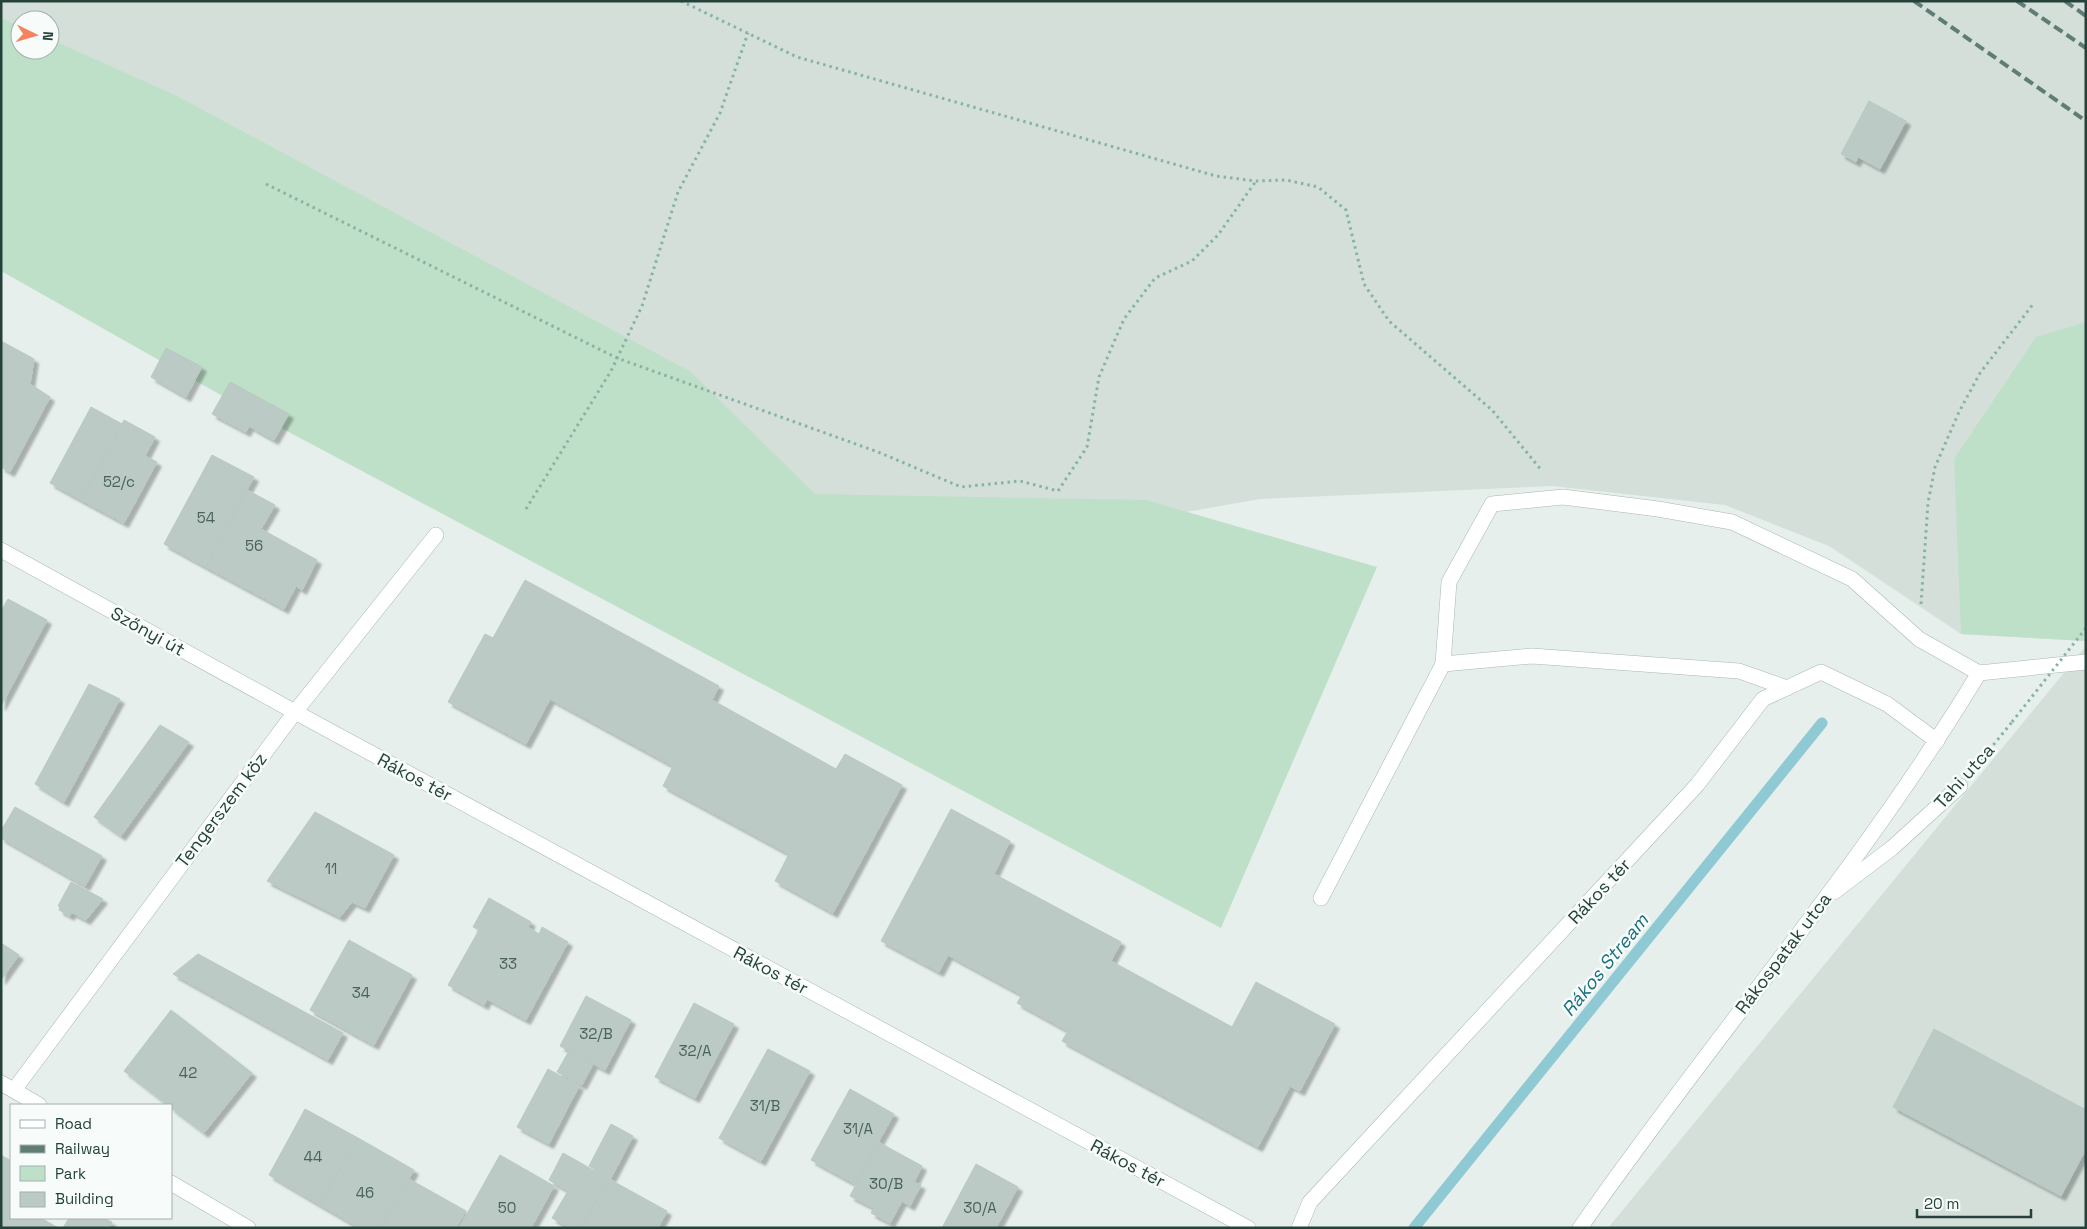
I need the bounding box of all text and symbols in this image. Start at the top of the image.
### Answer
north arrow [10,10,60,60]
text: N [39,31,57,42]
house number: 52/c [103,472,135,491]
house number: 54 [197,508,215,527]
house number: 56 [245,536,263,555]
street label: Szőnyi út [107,601,189,661]
street label: Tahi utca [1929,739,1999,813]
street label: Tengerszem köz [170,748,272,872]
street label: Rákos tér [374,748,457,806]
street label: Rákos tér [1563,853,1635,929]
house number: 11 [325,859,337,878]
street label: Rákospatak utca [1730,888,1836,1018]
water label: Rákos Stream [1556,908,1654,1021]
street label: Rákos tér [730,941,813,999]
house number: 33 [499,954,517,973]
house number: 34 [352,983,370,1002]
house number: 32/B [579,1024,613,1043]
house number: 32/A [679,1041,712,1060]
house number: 42 [179,1063,197,1082]
house number: 31/B [750,1096,780,1115]
legend [10,1104,172,1219]
text: Road [55,1114,92,1133]
house number: 31/A [843,1119,874,1138]
street label: Rákos tér [1087,1134,1170,1192]
text: Railway [55,1139,110,1158]
house number: 44 [304,1147,322,1166]
text: Park [55,1164,86,1183]
house number: 30/B [869,1174,903,1193]
house number: 46 [356,1183,374,1202]
scale bar [1917,1186,2031,1218]
text: Building [55,1189,114,1208]
text: 20 m [1924,1194,1959,1213]
house number: 50 [498,1198,516,1217]
house number: 30/A [963,1198,997,1217]

